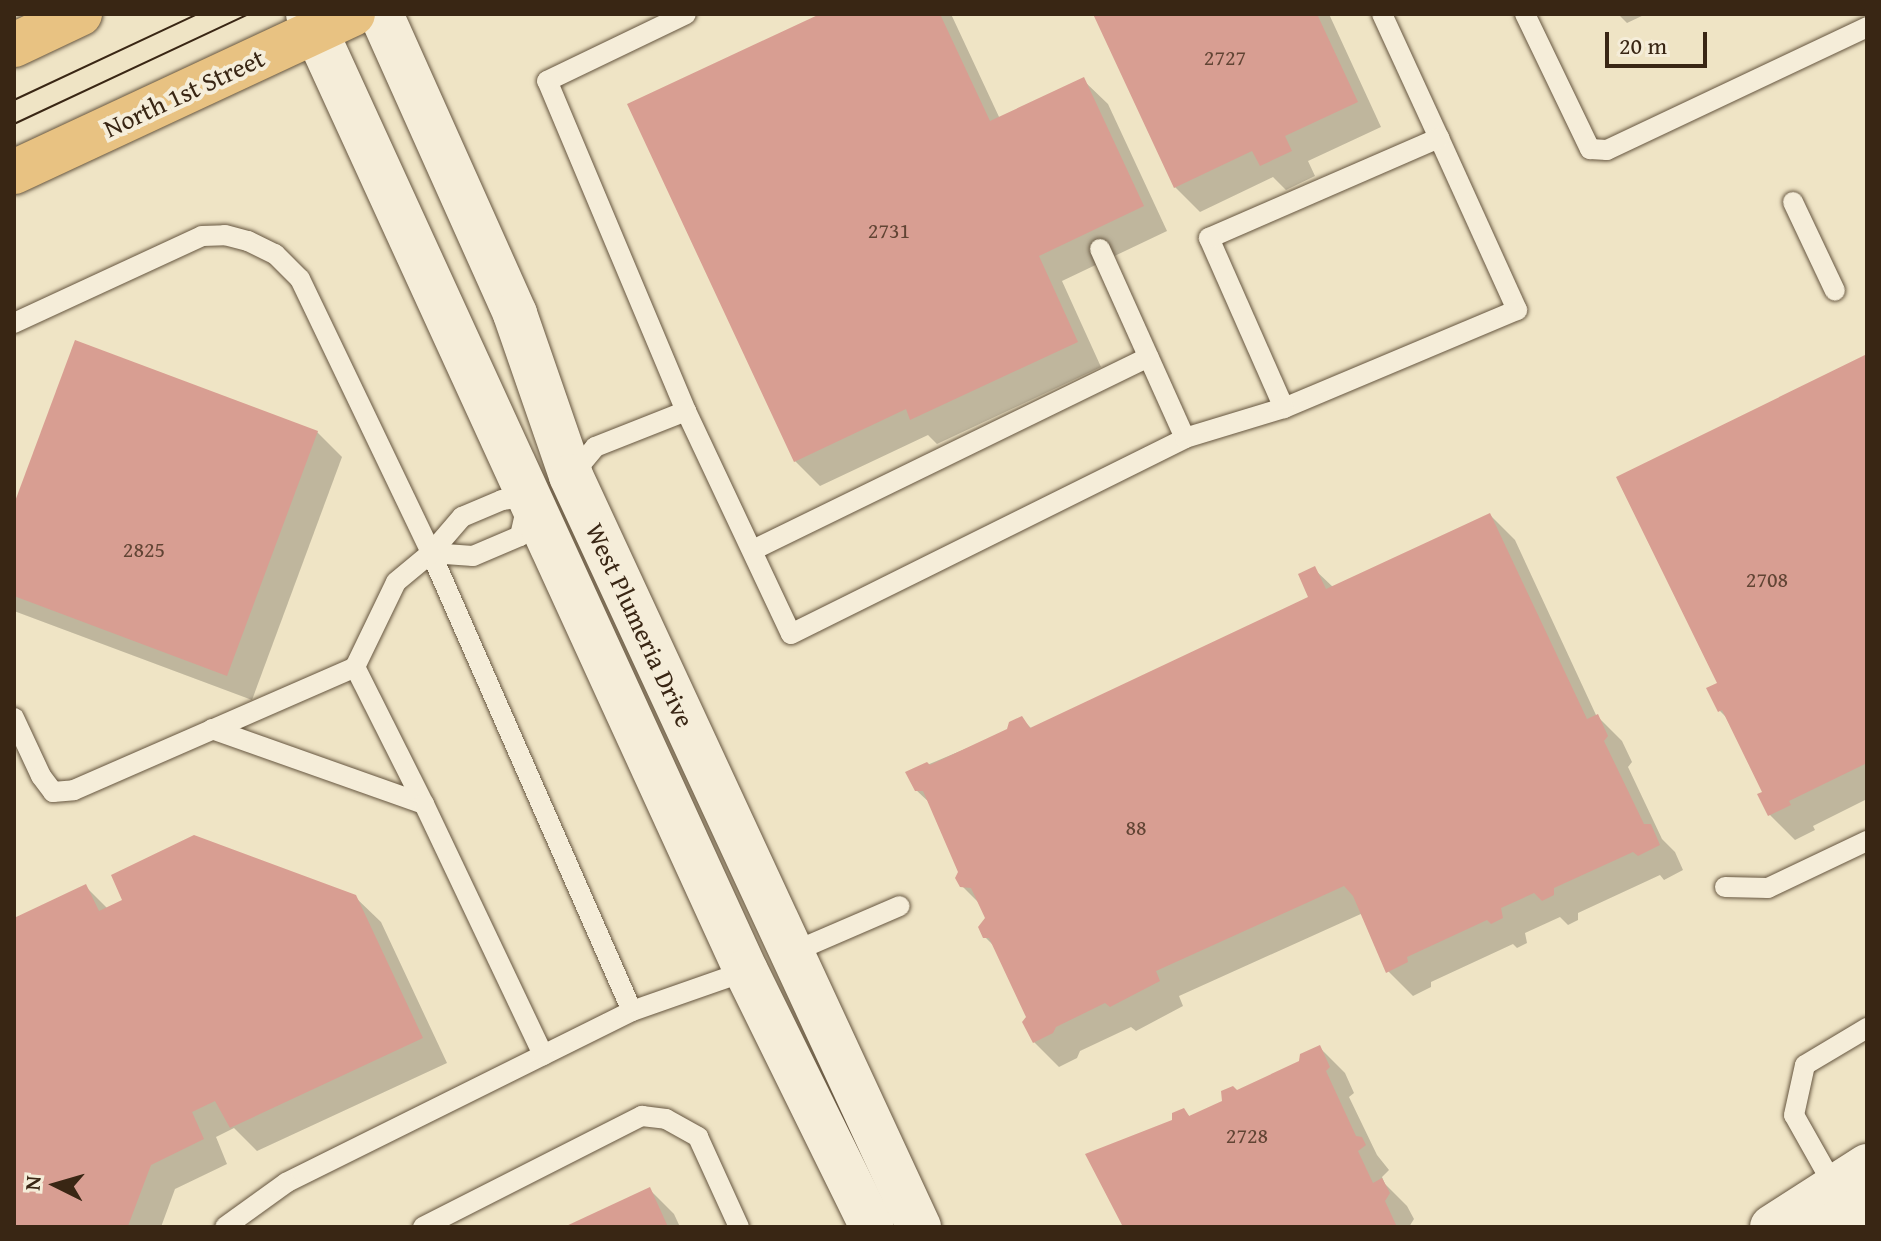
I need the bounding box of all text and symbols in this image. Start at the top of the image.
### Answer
scale bar [1609,16,1711,66]
text: 20 m [1619,28,1667,63]
street label: North 1st Street [99,42,269,144]
house number: 2727 [1204,45,1246,71]
house number: 2731 [868,218,910,244]
street label: West Plumeria Drive [579,518,701,732]
house number: 2825 [123,537,165,563]
house number: 2708 [1746,567,1788,593]
house number: 88 [1125,815,1147,841]
house number: 2728 [1226,1123,1268,1149]
north arrow [16,1145,96,1225]
text: N [16,1174,49,1192]

